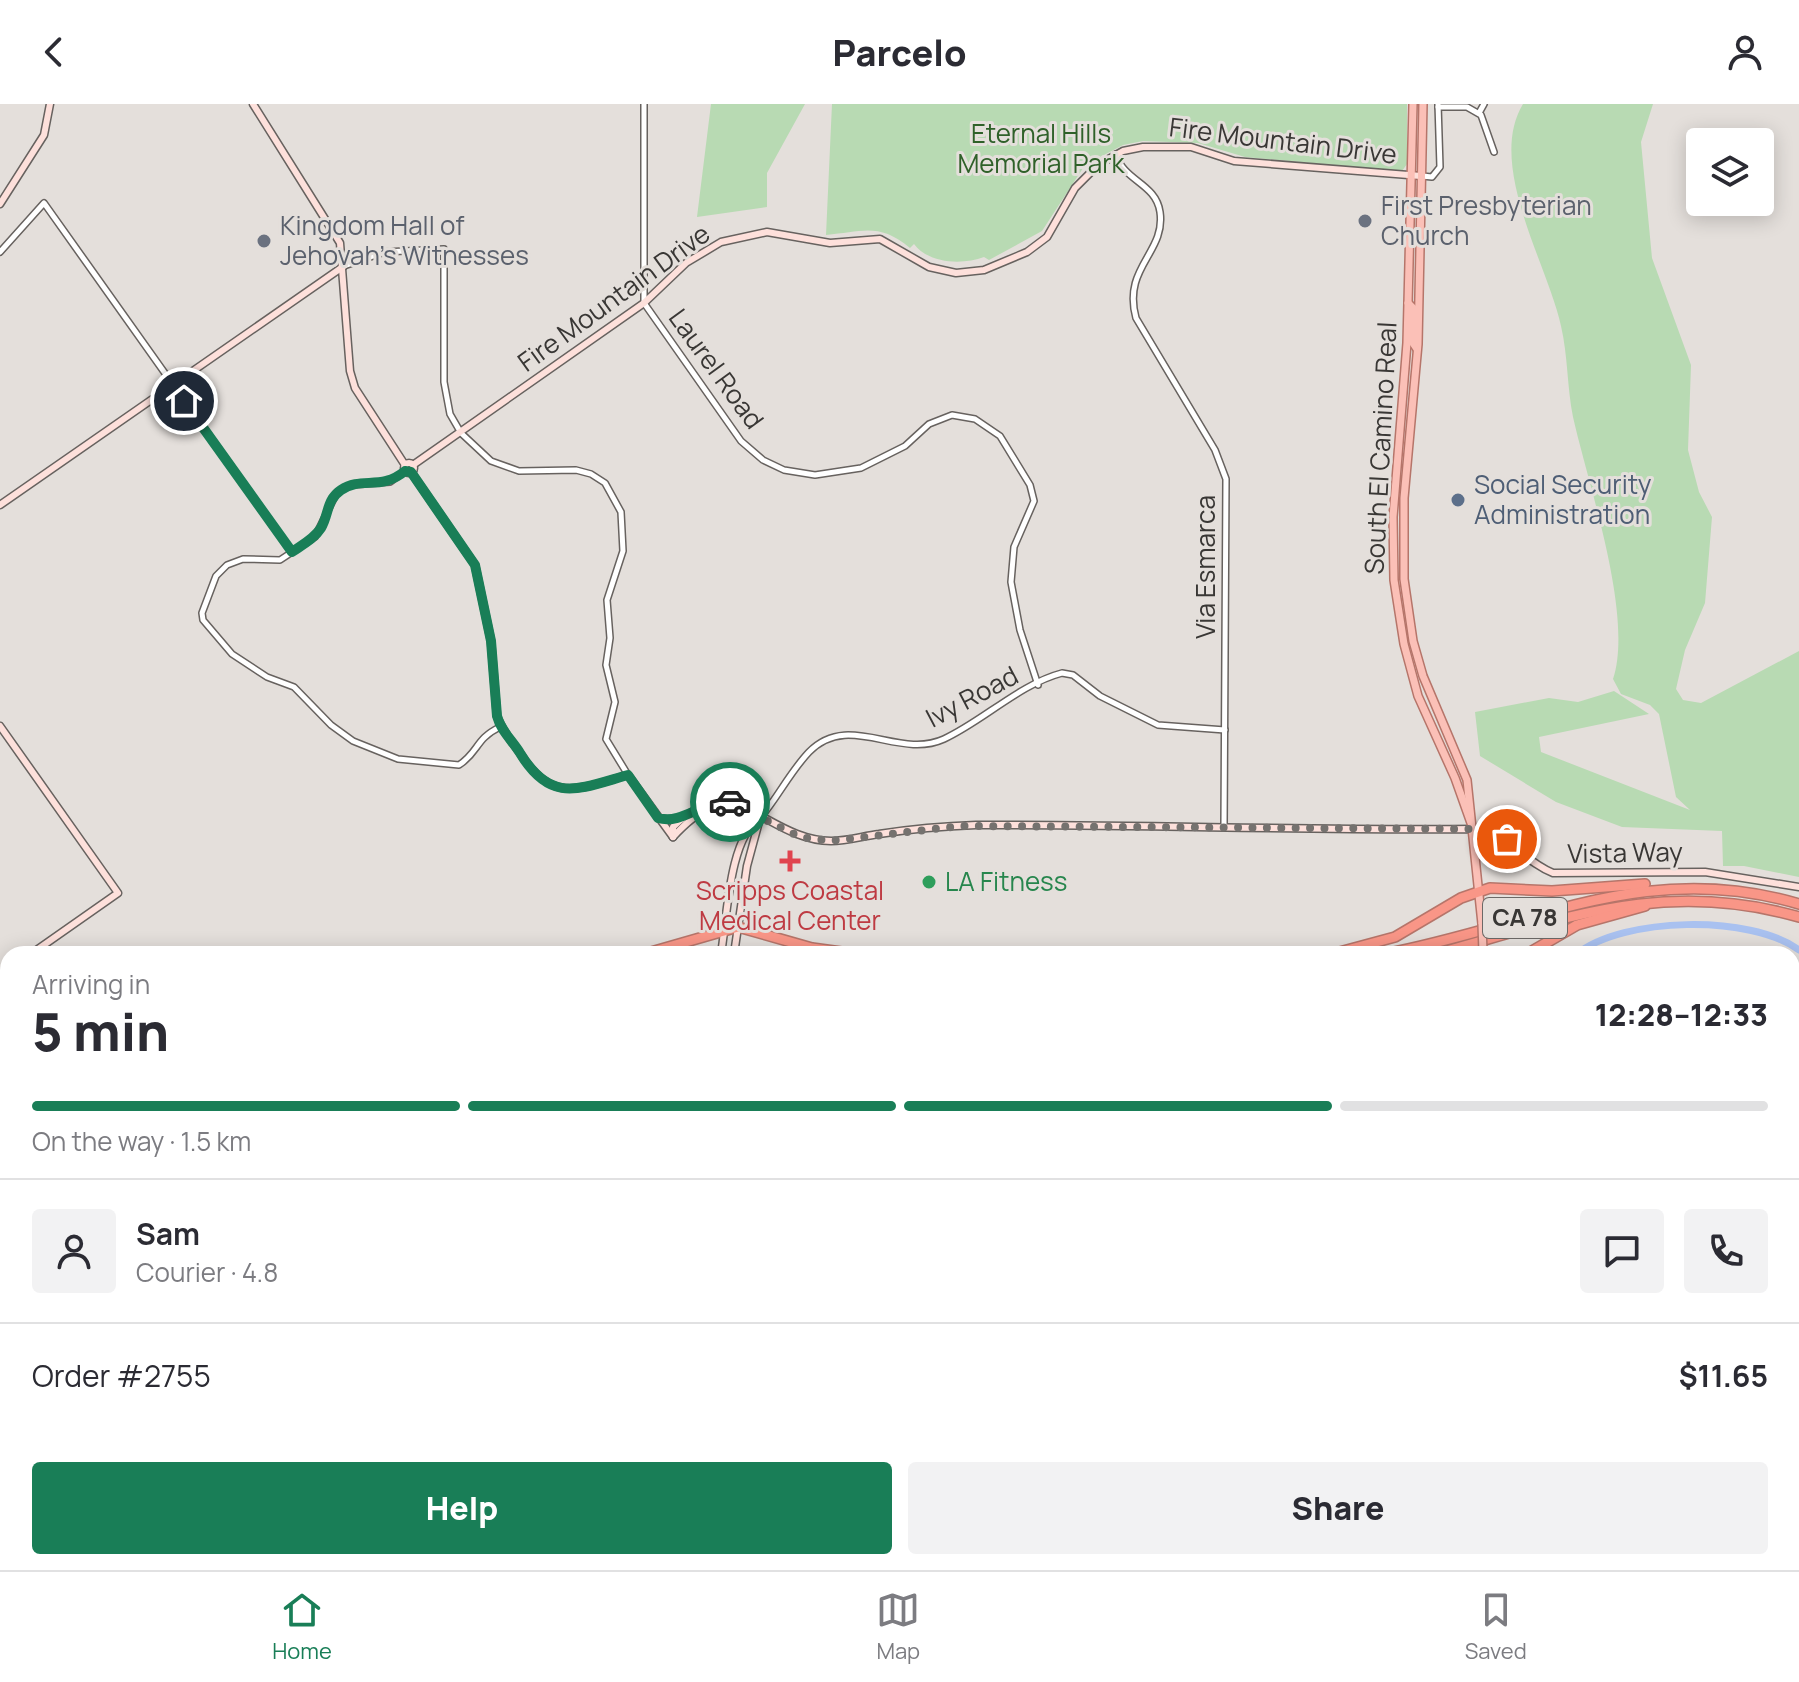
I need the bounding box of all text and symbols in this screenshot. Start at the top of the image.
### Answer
text: Parcelo [832,28,967,77]
icon: back [32,30,76,74]
icon: person [1723,30,1767,74]
street label: Fire Mountain Drive [1167,108,1399,172]
park label: Eternal Hills Memorial Park [958,115,1126,181]
map controls [1686,128,1774,216]
button: layers [1686,128,1774,216]
place label: First Presbyterian Church [1381,187,1592,253]
place label: Kingdom Hall of Jehovah's Witnesses [280,207,529,273]
marker: First Presbyterian Church [1356,212,1374,230]
street label: Fire Mountain Drive [510,215,717,379]
marker: Kingdom Hall of Jehovah's Witnesses [255,232,273,250]
street label: Laurel Road [661,301,773,436]
street label: South El Camino Real [1355,321,1405,575]
pin [150,367,218,435]
icon: home [162,379,206,423]
place label: Social Security Administration [1474,466,1652,532]
marker: Social Security Administration [1449,491,1467,509]
street label: Via Esmarca [1187,495,1223,639]
street label: Ivy Road [919,657,1024,735]
courier [690,762,770,842]
icon: car [708,780,752,824]
pin [1473,805,1541,873]
icon: bag [1485,817,1529,861]
street label: Vista Way [1567,833,1683,871]
marker: Scripps Coastal Medical Center [779,850,801,872]
place label: LA Fitness [945,863,1067,899]
place label: Scripps Coastal Medical Center [696,872,884,938]
marker: LA Fitness [920,873,938,891]
road number: CA 78 [1483,898,1567,938]
text: Arriving in [32,966,150,1002]
text: 12:28–12:33 [1595,994,1768,1035]
text: 5 min [32,996,169,1067]
text: On the way · 1.5 km [32,1123,251,1159]
button: person [32,1209,116,1293]
button: chat [1580,1209,1664,1293]
button: phone [1684,1209,1768,1293]
text: Sam [136,1213,200,1254]
text: Courier · 4.8 [136,1254,278,1290]
text: Order #2755 [32,1355,211,1396]
text: $11.65 [1679,1355,1768,1396]
button: Help [32,1462,892,1554]
button: Share [908,1462,1768,1554]
tab: Home [272,1588,332,1666]
tab: Map [876,1588,920,1666]
tab: Saved [1465,1588,1527,1666]

